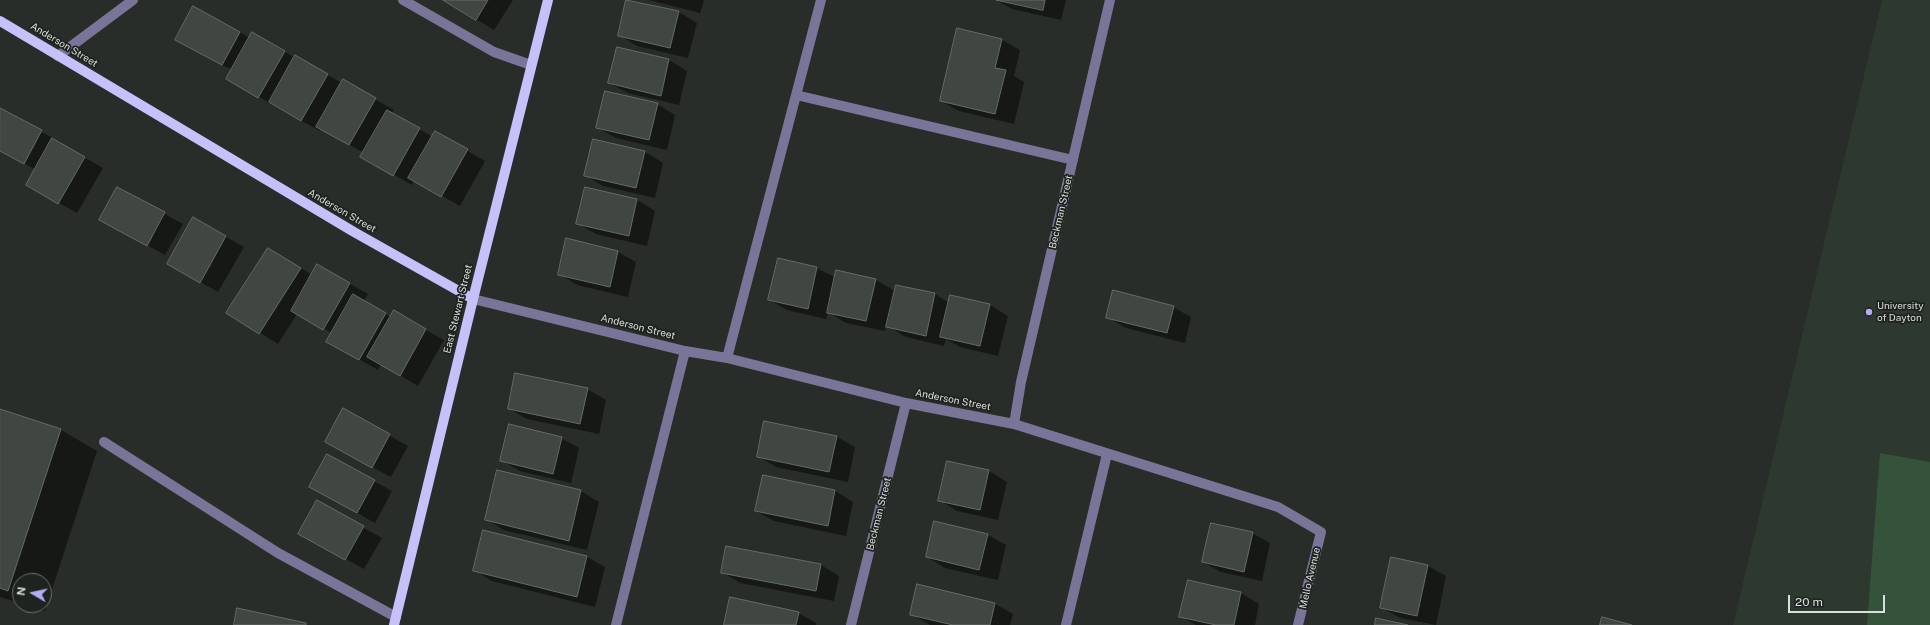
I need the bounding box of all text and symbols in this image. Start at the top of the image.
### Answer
street label: Anderson Street [28,20,100,70]
street label: Beckman Street [1047,174,1075,250]
street label: Anderson Street [306,187,378,235]
street label: East Stewart Street [441,263,475,355]
place label: University of Dayton [1877,300,1924,324]
marker: University of Dayton [1864,307,1874,317]
street label: Anderson Street [599,312,677,342]
street label: Anderson Street [914,387,992,413]
street label: Beckman Street [864,476,894,552]
street label: Mello Avenue [1297,546,1323,610]
north arrow [12,573,52,613]
text: N [15,586,28,596]
scale bar [1790,587,1887,613]
text: 20 m [1795,595,1823,609]

